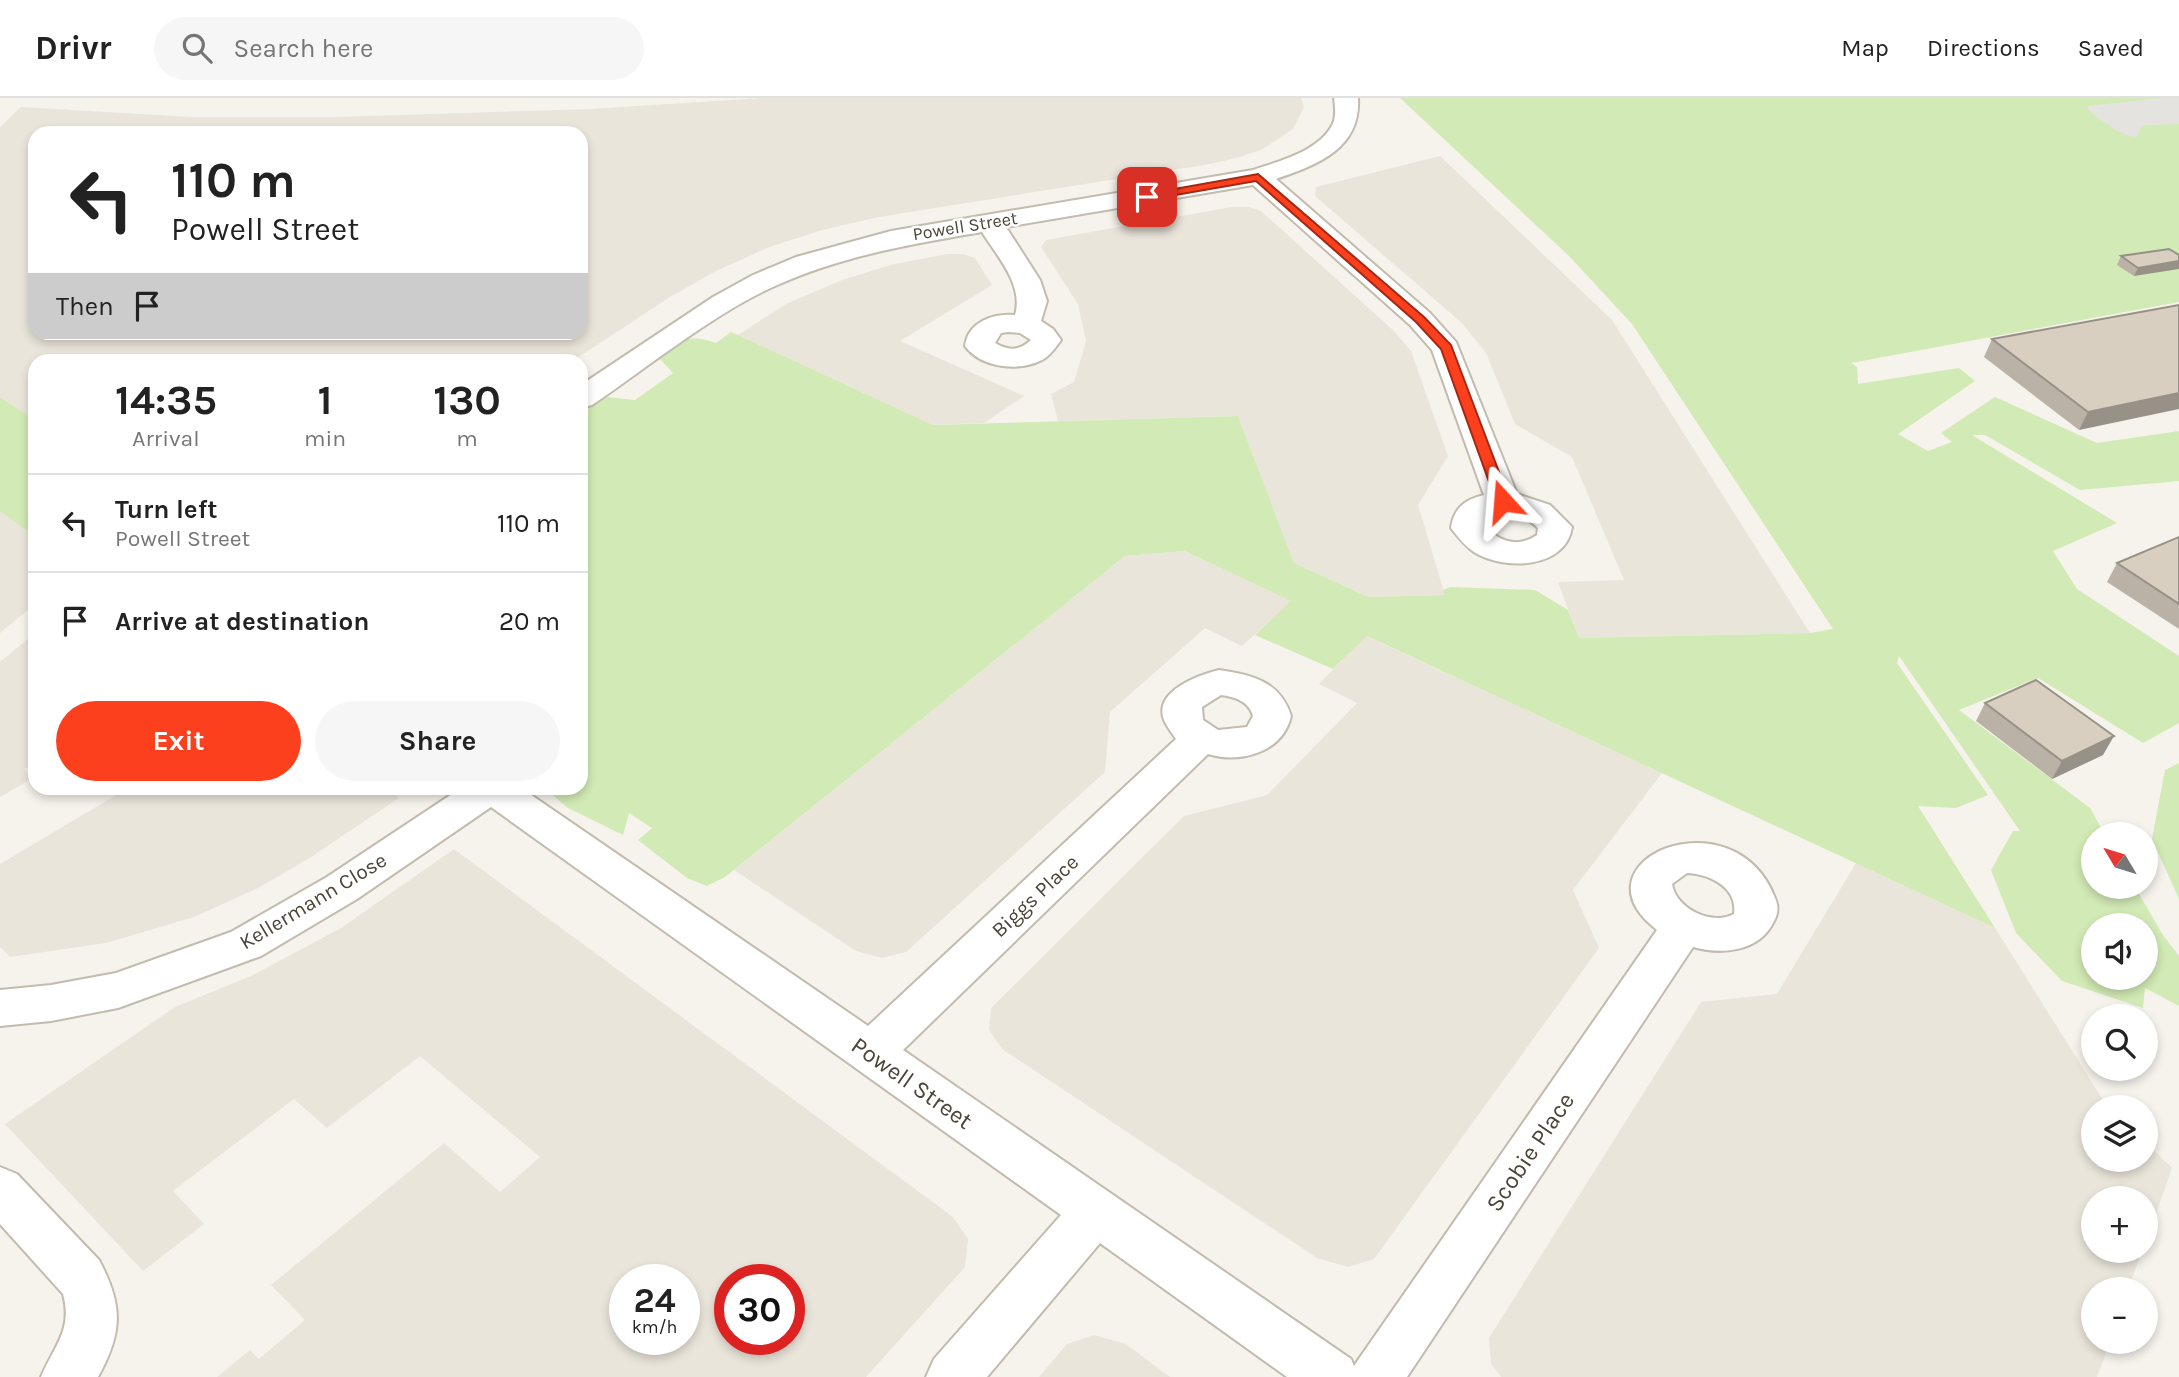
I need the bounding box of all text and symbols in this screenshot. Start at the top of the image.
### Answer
search box [154,17,644,80]
text: Drivr [35,29,112,67]
icon: search [178,29,216,67]
text: Search here [234,33,373,64]
text: Map [1841,34,1889,62]
text: Directions [1927,34,2040,62]
text: Saved [2078,34,2144,62]
text: 110 m [171,152,296,209]
icon: left [56,154,147,245]
pin [1117,167,1177,227]
icon: arrive [1128,178,1166,216]
street label: Powell Street [911,207,1019,245]
text: Powell Street [171,211,359,248]
icon: arrive [128,287,166,325]
text: Then [56,291,114,322]
text: 14:35 [115,375,217,425]
text: 1 [318,375,333,425]
text: 130 [433,375,501,425]
text: Arrival [132,425,200,452]
text: min [304,425,346,452]
text: m [456,425,478,452]
position arrow [1466,464,1540,538]
text: Turn left [115,494,217,525]
icon: left [56,504,94,542]
text: 110 m [497,508,560,539]
text: Powell Street [115,525,250,552]
icon: arrive [56,602,94,640]
text: Arrive at destination [115,606,369,637]
text: 20 m [499,606,560,637]
button: Exit [56,701,301,781]
button: Share [315,701,560,781]
north arrow [2081,822,2158,900]
map controls [2081,822,2158,1354]
street label: Kellermann Close [235,848,391,954]
street label: Biggs Place [987,850,1083,942]
button: sound [2081,913,2158,990]
button: search [2081,1004,2158,1081]
street label: Powell Street [846,1031,978,1135]
street label: Scobie Place [1480,1087,1580,1217]
button: layers [2081,1095,2158,1172]
button: + [2081,1186,2158,1263]
speed limit sign: 30 [714,1264,805,1355]
button: − [2081,1277,2158,1354]
text: 24 [634,1280,676,1321]
text: km/h [632,1316,677,1338]

